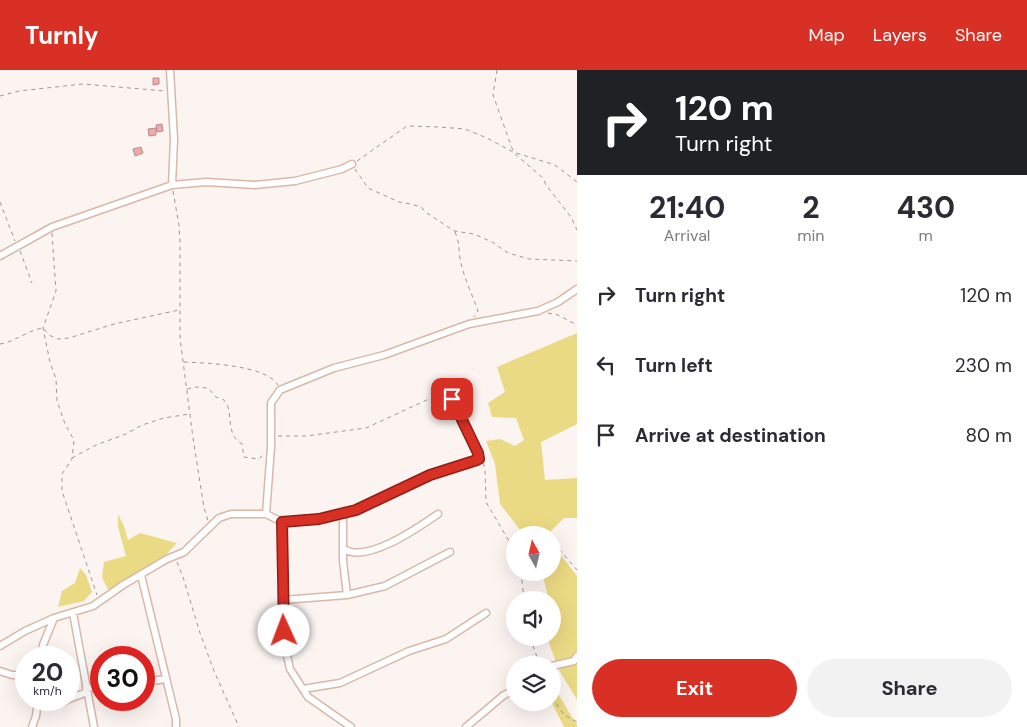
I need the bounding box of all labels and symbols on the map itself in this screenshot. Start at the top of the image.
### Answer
pin [431,378,473,420]
north arrow [506,526,561,581]
position arrow [257,604,309,656]
speed limit sign: 30 [90,646,155,711]

